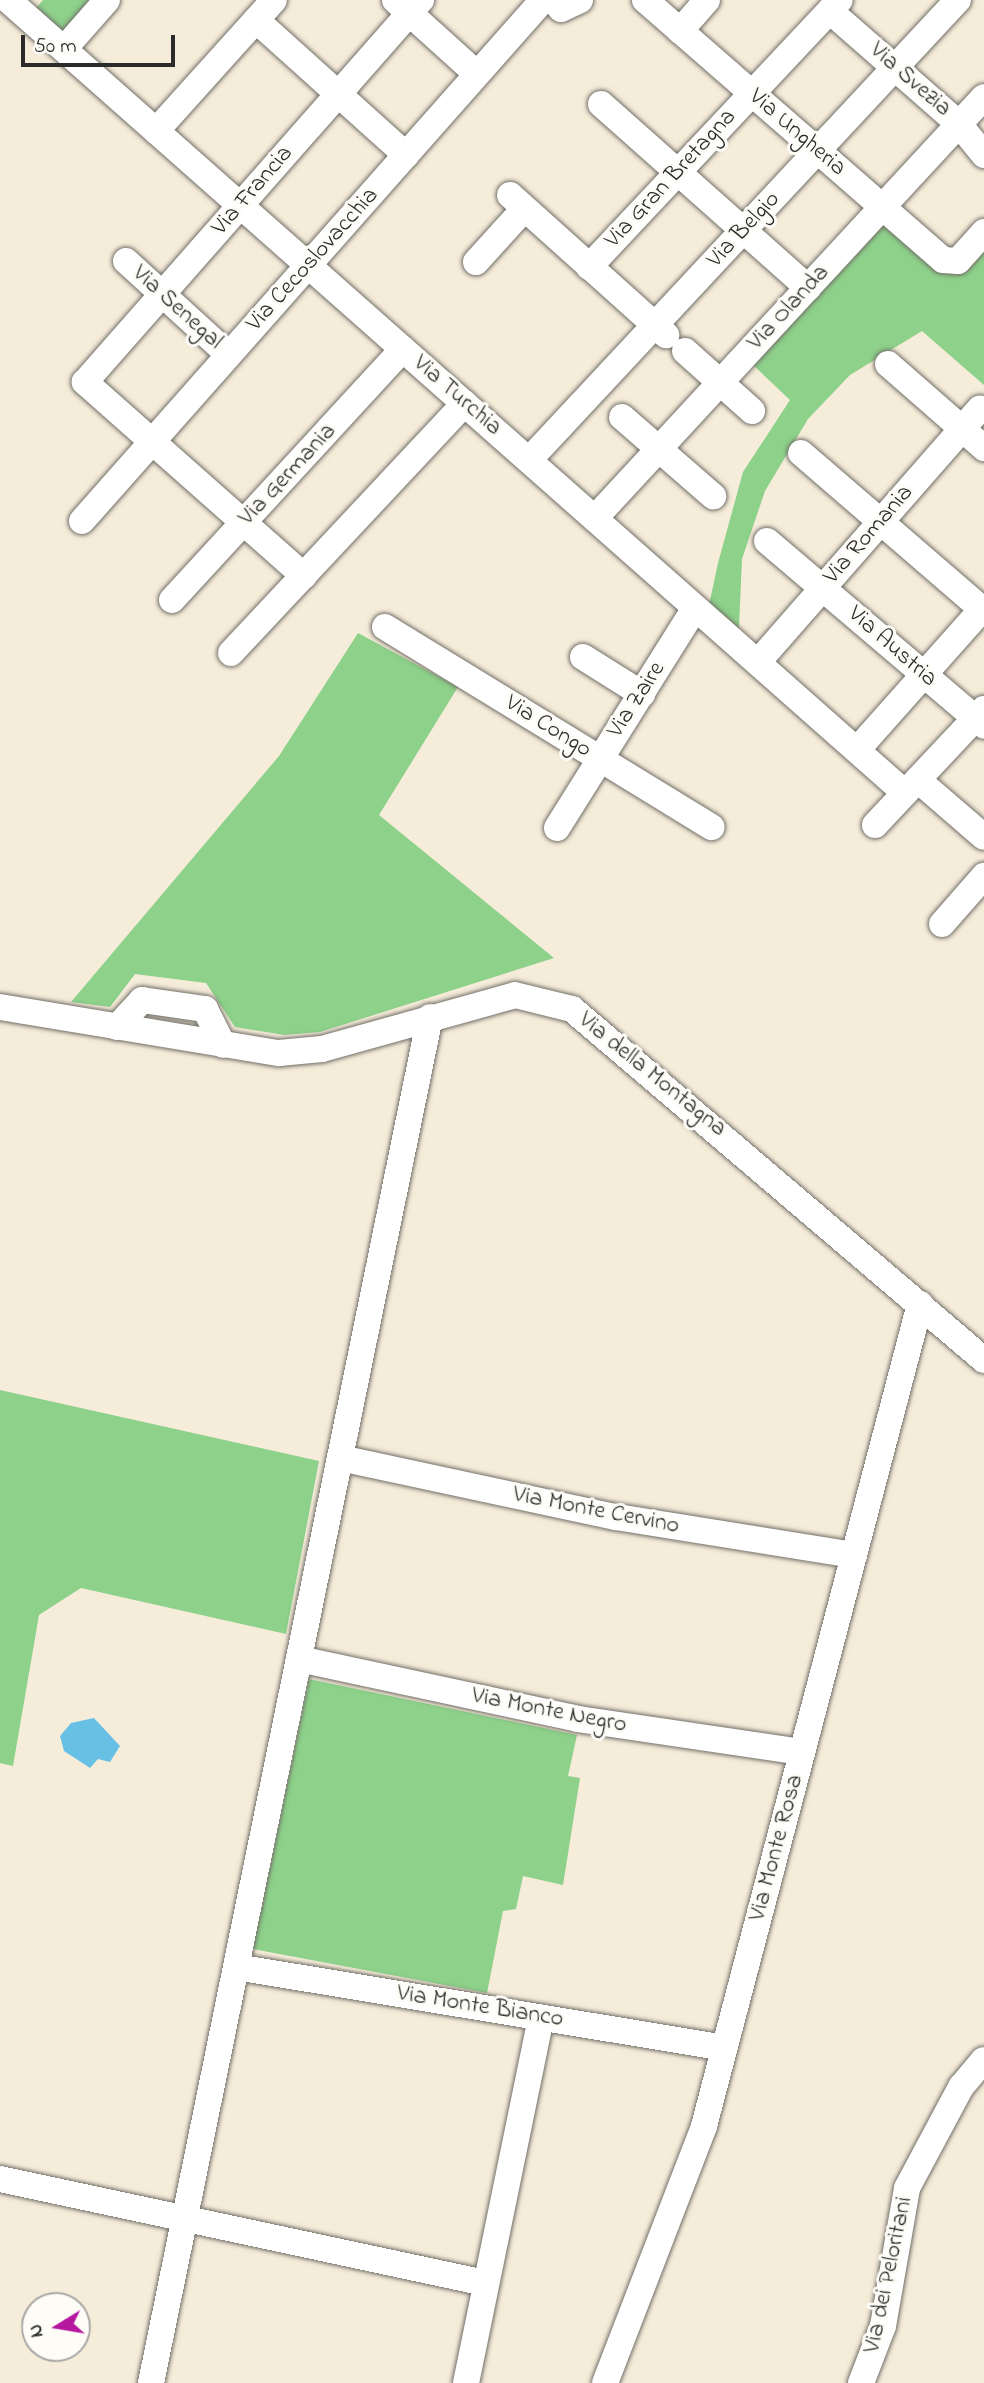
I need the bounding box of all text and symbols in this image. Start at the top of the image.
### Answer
scale bar [24,21,178,65]
text: 50 m [34,32,77,62]
street label: Via Svezia [863,37,957,123]
street label: Via Ungheria [742,83,852,183]
street label: Via Gran Bretagna [599,103,743,255]
street label: Via Francia [206,140,300,242]
street label: Via Cecoslovacchia [241,182,385,338]
street label: Via Belgio [701,186,787,274]
street label: Via Olanda [742,259,836,357]
street label: Via Senegal [126,260,228,356]
street label: Via Turchia [407,350,507,442]
street label: Via Germania [233,418,343,532]
street label: Via Romania [818,479,920,591]
street label: Via Austria [841,600,943,694]
street label: Via Zaire [602,657,672,743]
street label: Via Congo [499,689,597,765]
street label: Via della Montagna [572,1006,732,1144]
street label: Via Monte Cervino [510,1481,682,1541]
street label: Via Monte Negro [469,1682,629,1740]
street label: Via Monte Rosa [744,1772,810,1924]
street label: Via Monte Bianco [395,1980,565,2034]
street label: Via dei Peloritani [858,2194,920,2356]
north arrow [21,2292,91,2362]
text: N [22,2322,51,2340]

